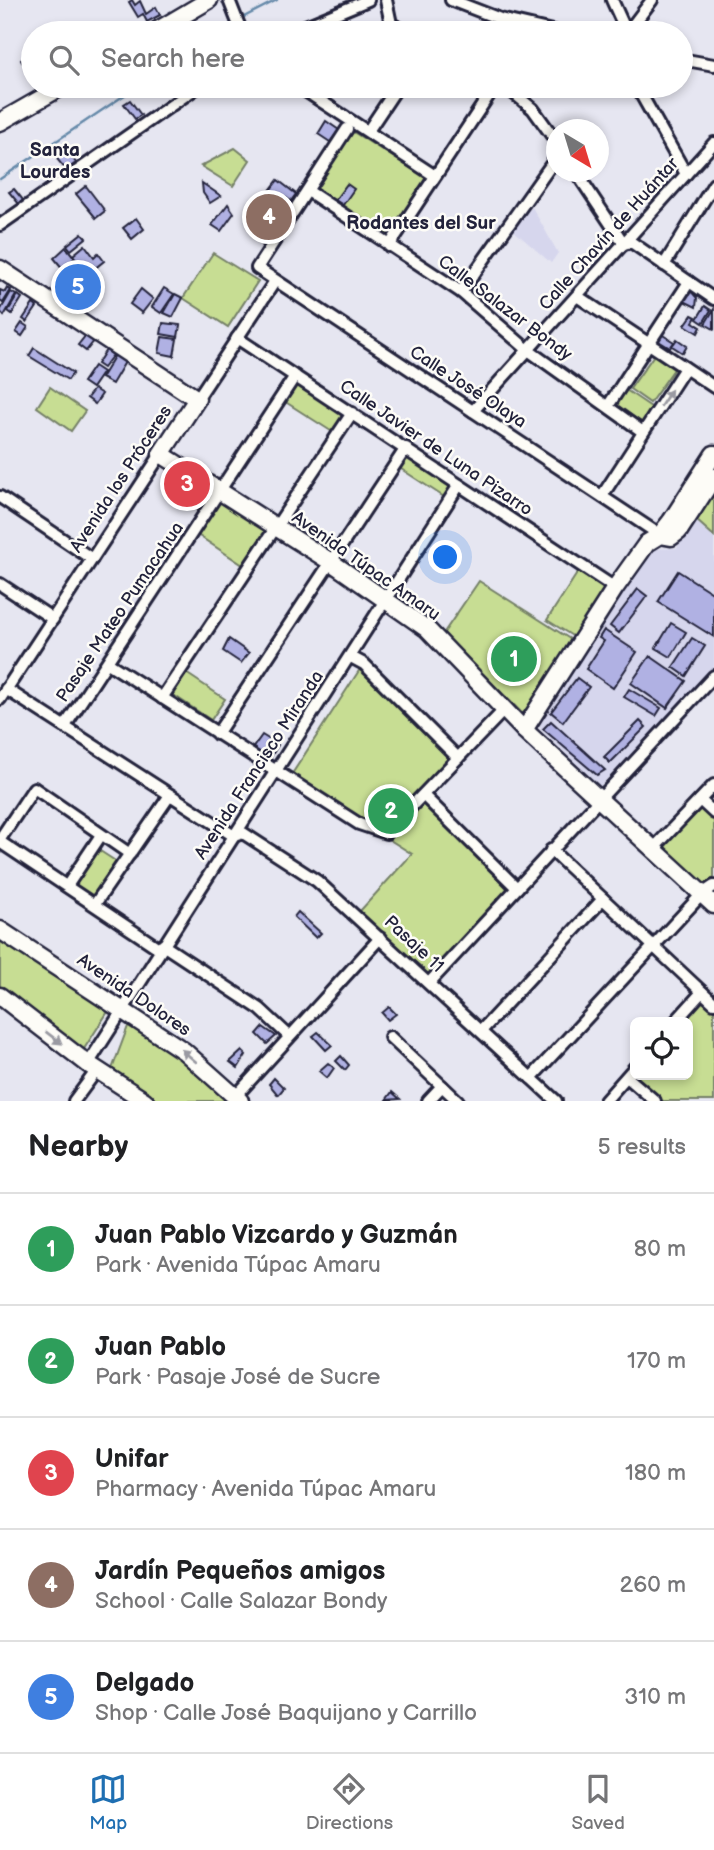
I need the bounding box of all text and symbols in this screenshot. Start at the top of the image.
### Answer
search box [21,21,693,98]
icon: search [45,41,83,79]
text: Search here [101,44,245,75]
north arrow [546,119,609,182]
district label: Santa Lourdes [20,139,90,184]
street label: Calle Chavín de Huántar [535,153,683,315]
pin: 4 [246,191,292,243]
district label: Rodantes del Sur [346,212,496,235]
street label: Calle Salazar Bondy [434,251,577,366]
pin: 5 [55,261,101,313]
street label: Calle José Olaya [406,341,530,433]
street label: Calle Javier de Luna Pizarro [336,376,536,520]
one-way arrow [659,388,672,408]
street label: Avenida los Próceres [66,402,176,556]
pin: 3 [164,458,210,510]
street label: Avenida Túpac Amaru [288,507,444,625]
street label: Pasaje Mateo Pumacahua [52,518,188,706]
your location [428,540,462,574]
pin: 1 [491,633,537,685]
street label: Avenida Francisco Miranda [190,667,328,863]
pin: 2 [368,785,414,837]
street label: Pasaje 11 [380,911,448,977]
street label: Avenida Dolores [73,949,195,1041]
map controls [630,1017,693,1080]
button: locate [630,1017,693,1080]
one-way arrow [45,1030,63,1045]
one-way arrow [180,1048,198,1063]
text: Nearby [28,1129,128,1165]
text: 5 results [598,1133,686,1161]
text: Juan Pablo Vizcardo y Guzmán [95,1220,458,1251]
text: 1 [46,1235,56,1263]
text: 80 m [634,1235,686,1263]
text: Park · Avenida Túpac Amaru [95,1251,381,1279]
text: Juan Pablo [95,1332,226,1363]
text: 2 [44,1347,58,1375]
text: 170 m [627,1347,686,1375]
text: Park · Pasaje José de Sucre [95,1363,380,1391]
text: Unifar [95,1444,169,1475]
text: 3 [44,1459,58,1487]
text: 180 m [625,1459,686,1487]
text: Pharmacy · Avenida Túpac Amaru [95,1475,436,1503]
text: Jardín Pequeños amigos [95,1556,385,1587]
text: 4 [44,1571,58,1599]
text: 260 m [620,1571,686,1599]
text: School · Calle Salazar Bondy [95,1587,388,1615]
text: Delgado [95,1668,194,1699]
text: 5 [44,1683,58,1711]
text: 310 m [624,1683,686,1711]
text: Shop · Calle José Baquijano y Carrillo [95,1699,477,1727]
tab: Map [89,1770,127,1835]
tab: Directions [306,1770,393,1835]
tab: Saved [571,1770,625,1835]

